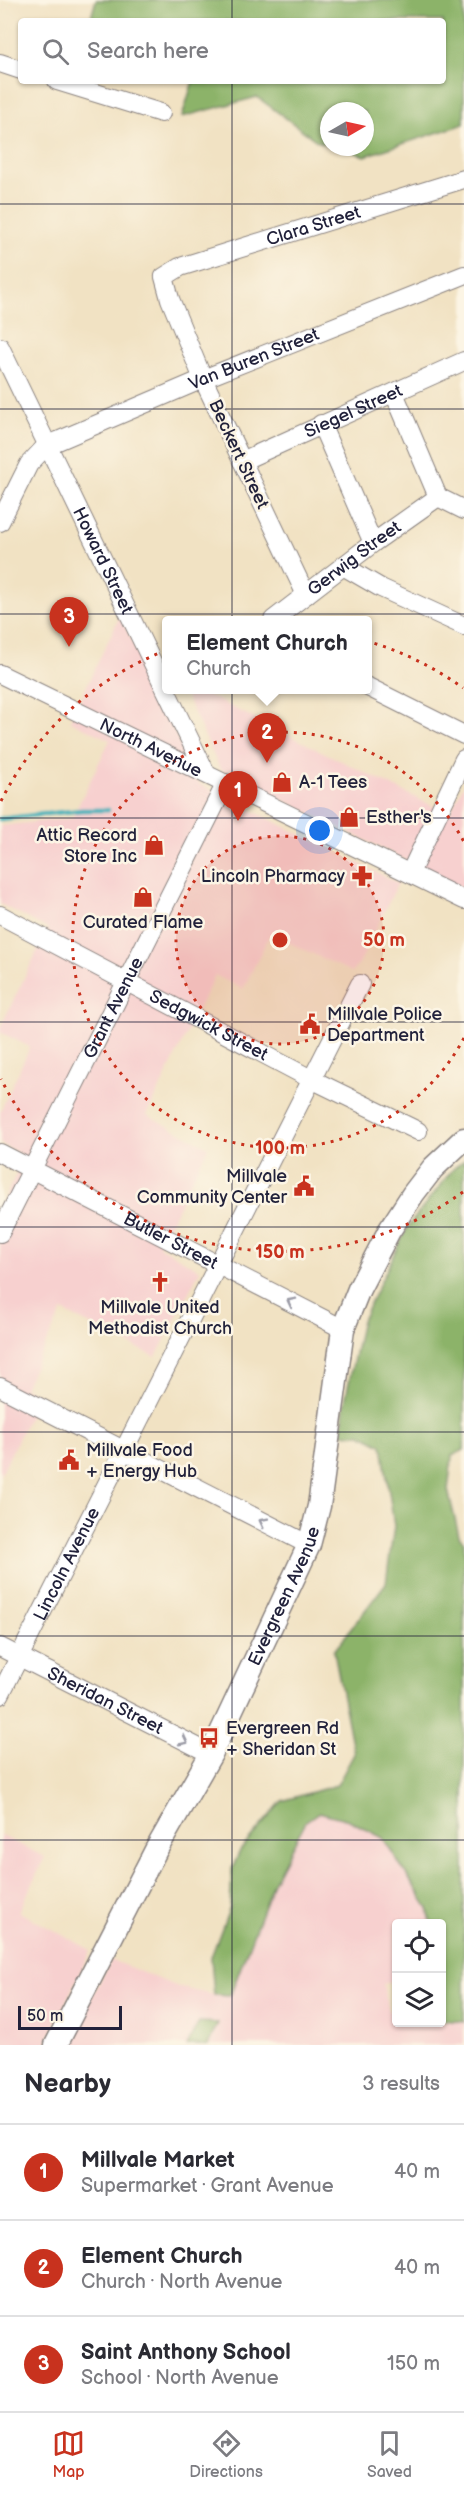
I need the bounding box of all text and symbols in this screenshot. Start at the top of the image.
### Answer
search box [18,18,446,84]
icon: search [39,35,72,68]
text: Search here [87,38,209,65]
north arrow [320,102,374,156]
street label: Clara Street [264,202,363,251]
street label: Van Buren Street [186,324,323,395]
street label: Siegel Street [301,380,406,442]
street label: Beckert Street [204,396,273,513]
street label: Howard Street [68,504,138,618]
street label: Gerwig Street [304,516,405,600]
pin: 3 [50,598,88,647]
popup [162,616,372,694]
text: Element Church [186,630,348,657]
text: Church [186,657,251,681]
street label: North Avenue [96,714,206,782]
pin: 2 [248,714,286,763]
shop icon: A-1 Tees [270,770,294,794]
pin: 1 [218,772,258,821]
place label: A-1 Tees [299,772,367,793]
shop icon: Esther's [337,805,361,829]
place label: Esther's [366,807,432,828]
your location [305,816,334,845]
place label: Attic Record Store Inc [37,825,137,867]
shop icon: Attic Record Store Inc [142,833,166,857]
pharmacy icon: Lincoln Pharmacy [350,864,374,888]
place label: Lincoln Pharmacy [201,866,346,887]
shop icon: Curated Flame [131,885,155,909]
place label: Curated Flame [83,912,203,933]
centre of rings [270,930,290,950]
text: 50 m [363,930,405,951]
street label: Grant Avenue [79,954,148,1062]
street label: Sedgwick Street [146,986,272,1066]
place label: Millvale Police Department [327,1004,442,1046]
public building icon: Millvale Police Department [298,1012,322,1036]
text: 100 m [255,1138,305,1159]
place label: Millvale Community Center [137,1166,287,1208]
public building icon: Millvale Community Center [292,1174,316,1198]
street label: Butler Street [120,1208,222,1274]
text: 150 m [255,1242,305,1263]
church icon: Millvale United Methodist Church [148,1270,172,1294]
place label: Millvale United Methodist Church [88,1297,232,1339]
one-way arrow [287,1298,297,1309]
place label: Millvale Food + Energy Hub [86,1440,197,1482]
public building icon: Millvale Food + Energy Hub [57,1448,81,1472]
street label: Lincoln Avenue [29,1504,104,1624]
one-way arrow [259,1518,270,1529]
street label: Evergreen Avenue [244,1524,324,1669]
street label: Sheridan Street [44,1663,167,1739]
place label: Evergreen Rd + Sheridan St [226,1718,339,1760]
bus stop icon: Evergreen Rd + Sheridan St [197,1726,221,1750]
one-way arrow [177,1733,188,1745]
map controls [392,1919,446,2027]
button: locate [392,1919,446,1973]
button: layers [392,1973,446,2027]
scale bar [18,2003,122,2030]
text: 50 m [27,2007,63,2026]
text: Nearby [24,2069,111,2100]
text: 3 results [362,2072,440,2096]
text: Millvale Market [81,2147,235,2174]
text: 1 [39,2160,48,2184]
text: 40 m [394,2160,440,2184]
text: Supermarket · Grant Avenue [81,2174,334,2198]
text: Element Church [81,2243,243,2270]
text: 2 [38,2256,49,2280]
text: 40 m [394,2256,440,2280]
text: Church · North Avenue [81,2270,282,2294]
text: Saint Anthony School [81,2339,291,2366]
text: 3 [38,2352,49,2376]
text: 150 m [387,2352,440,2376]
text: School · North Avenue [81,2366,279,2390]
tab: Map [52,2427,85,2482]
tab: Directions [189,2427,263,2482]
tab: Saved [367,2427,412,2482]

